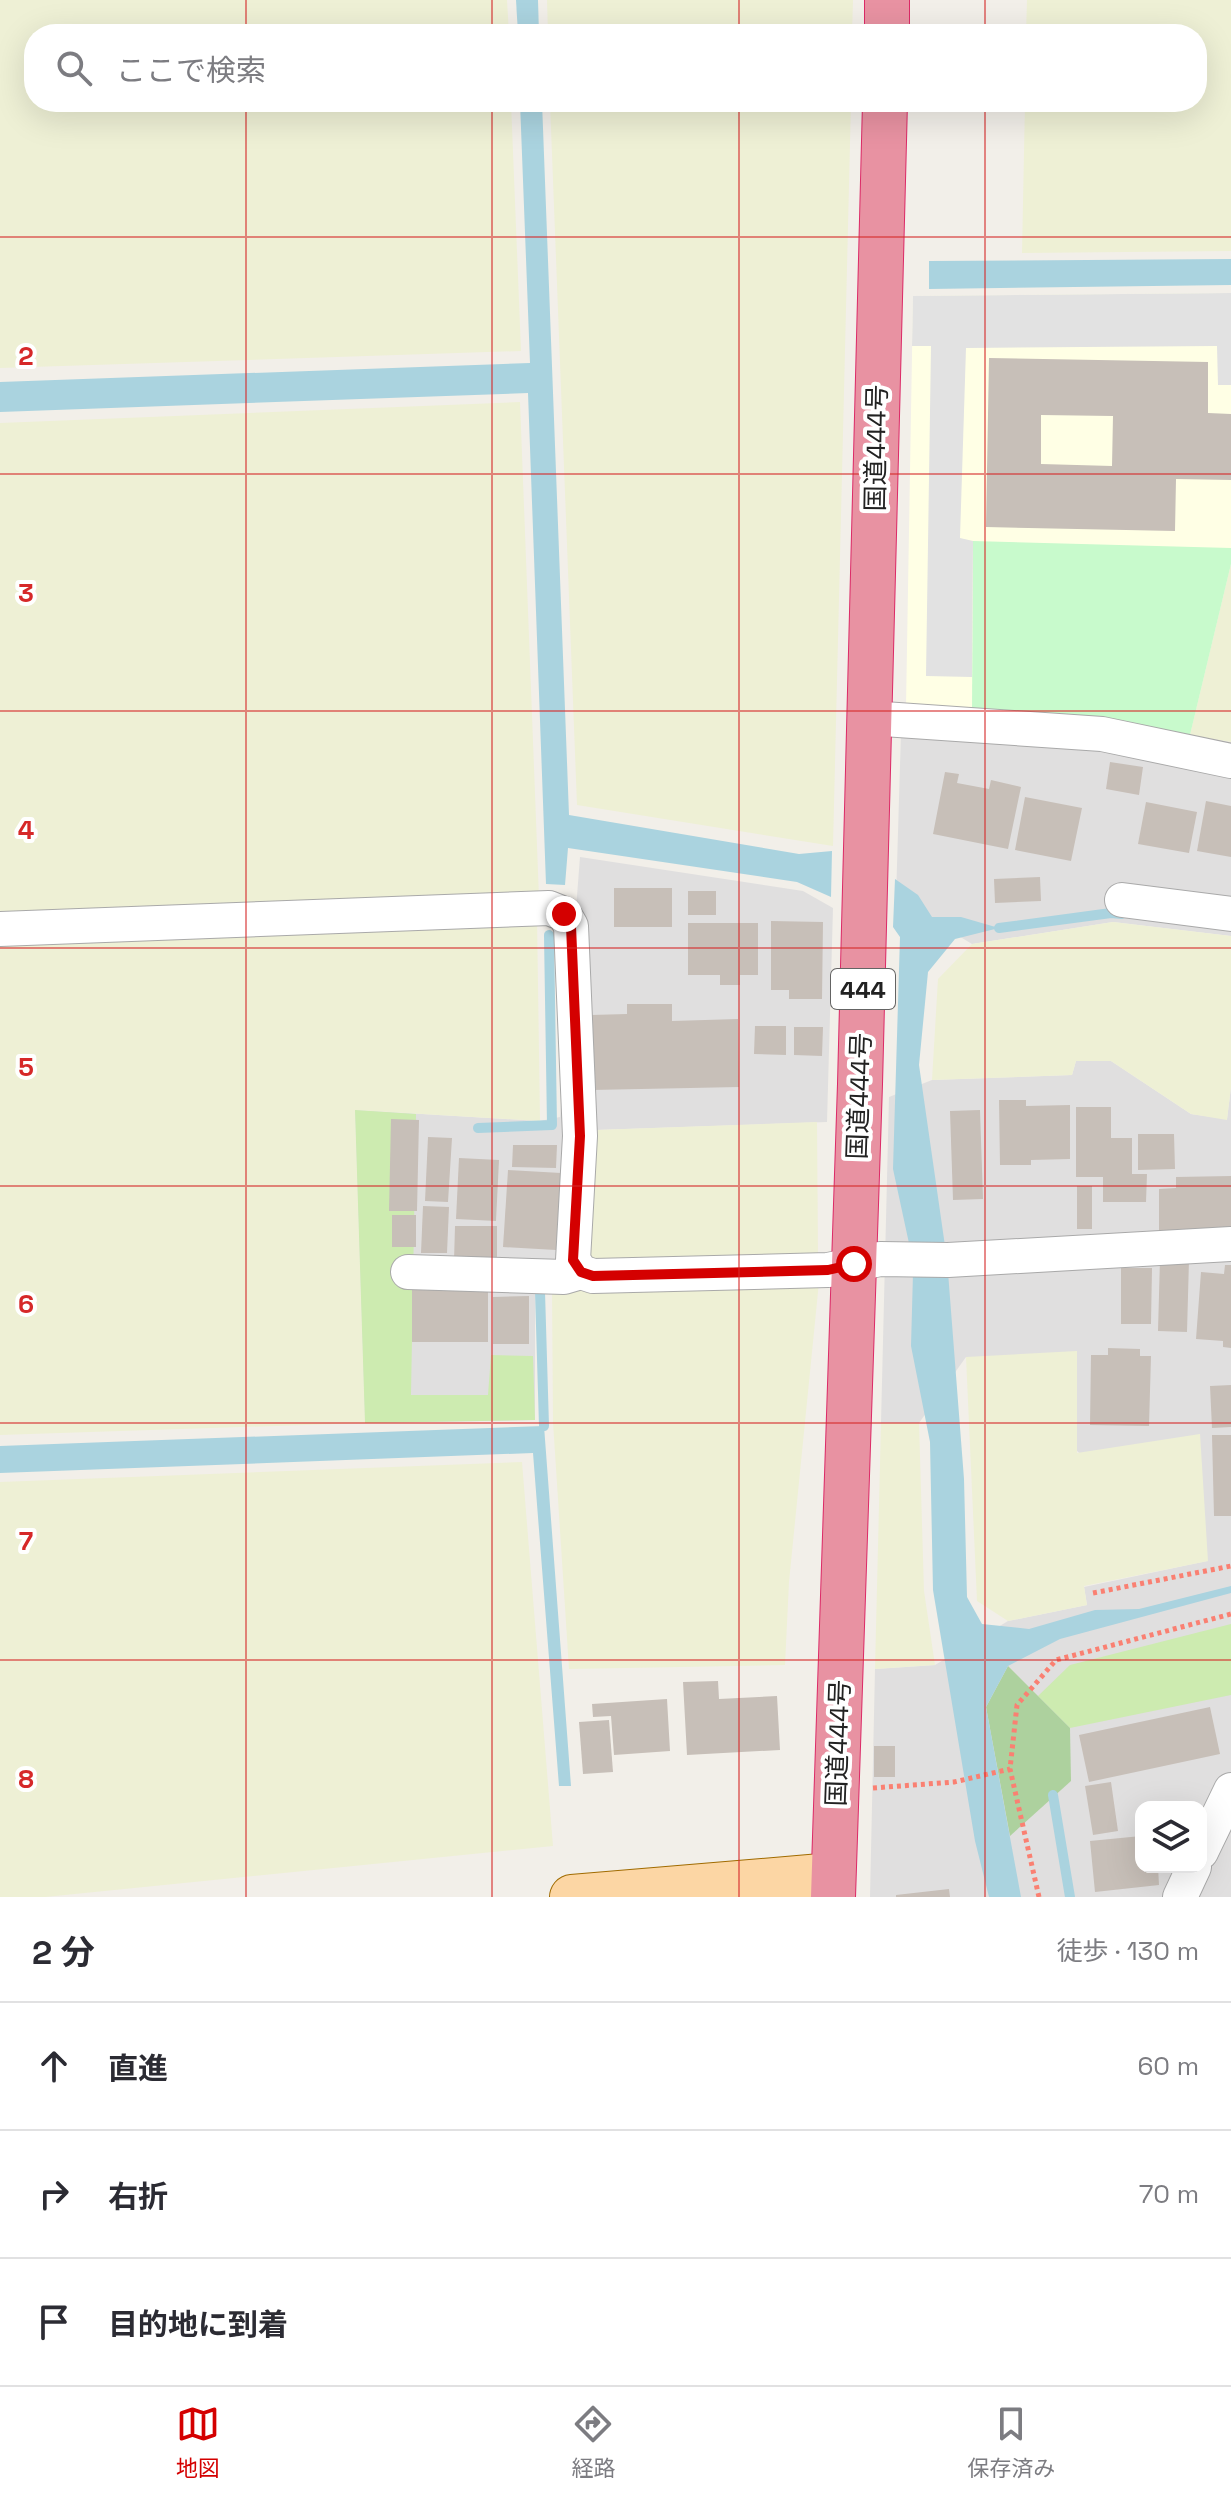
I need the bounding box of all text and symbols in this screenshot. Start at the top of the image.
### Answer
search box [24,24,1207,112]
icon: search [52,46,96,90]
text: ここで検索 [116,51,266,90]
text: 2 [18,339,34,373]
street label: 国道444号 [858,384,894,512]
text: 3 [18,576,34,610]
text: 4 [18,813,34,847]
route end [546,896,582,932]
road number: 444 [831,969,895,1009]
street label: 国道444号 [840,1032,878,1160]
text: 5 [18,1050,34,1084]
route start [836,1246,872,1282]
text: 6 [18,1287,34,1321]
text: 7 [19,1524,33,1558]
street label: 国道444号 [819,1679,857,1807]
text: 8 [18,1762,34,1796]
map controls [1135,1801,1207,1873]
button: layers [1135,1801,1207,1873]
text: 2 分 [32,1931,95,1974]
text: 徒歩 · 130 m [1056,1934,1199,1968]
icon: ahead [32,2044,76,2088]
text: 直進 [108,2049,168,2088]
text: 60 m [1137,2049,1199,2083]
icon: right [32,2172,76,2216]
text: 右折 [108,2177,168,2216]
text: 70 m [1139,2177,1199,2211]
icon: arrive [32,2300,76,2344]
text: 目的地に到着 [108,2305,288,2344]
tab: 地図 [176,2402,220,2482]
tab: 経路 [571,2402,615,2482]
tab: 保存済み [967,2402,1055,2482]

